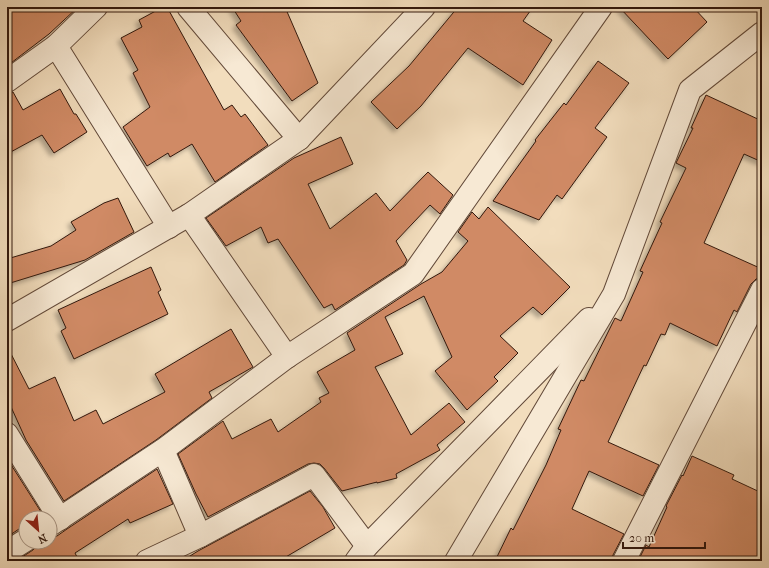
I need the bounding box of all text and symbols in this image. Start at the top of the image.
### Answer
north arrow [18,510,58,550]
scale bar [623,524,705,550]
text: N [35,531,49,546]
text: 20 m [629,531,654,545]

